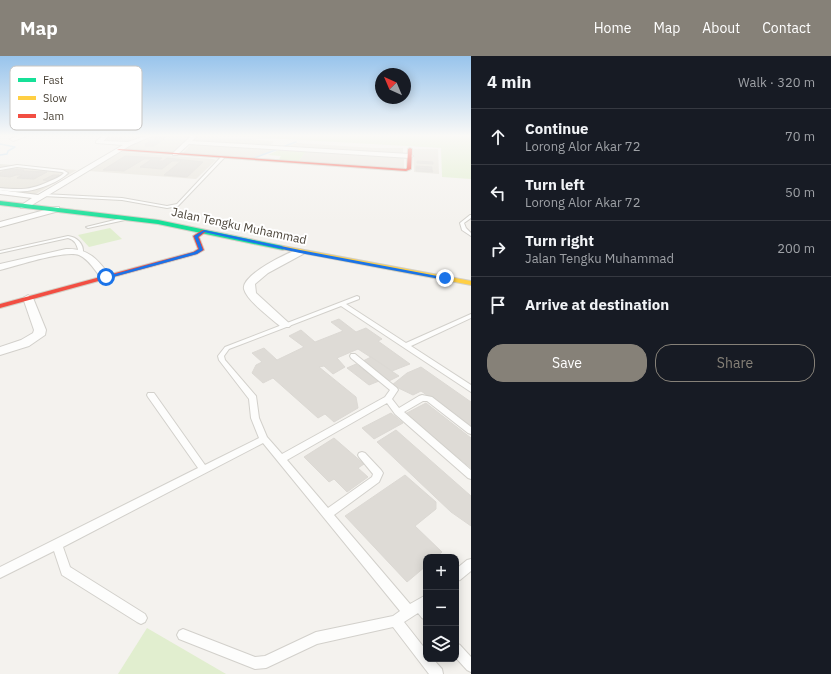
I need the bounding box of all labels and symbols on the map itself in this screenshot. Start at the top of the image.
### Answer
legend [10,66,142,130]
north arrow [375,68,411,104]
text: Fast [43,73,64,87]
text: Slow [43,91,67,105]
text: Jam [43,109,64,123]
street label: Jalan Tengku Muhammad [170,204,308,247]
route start [97,268,115,286]
route end [436,269,454,287]

